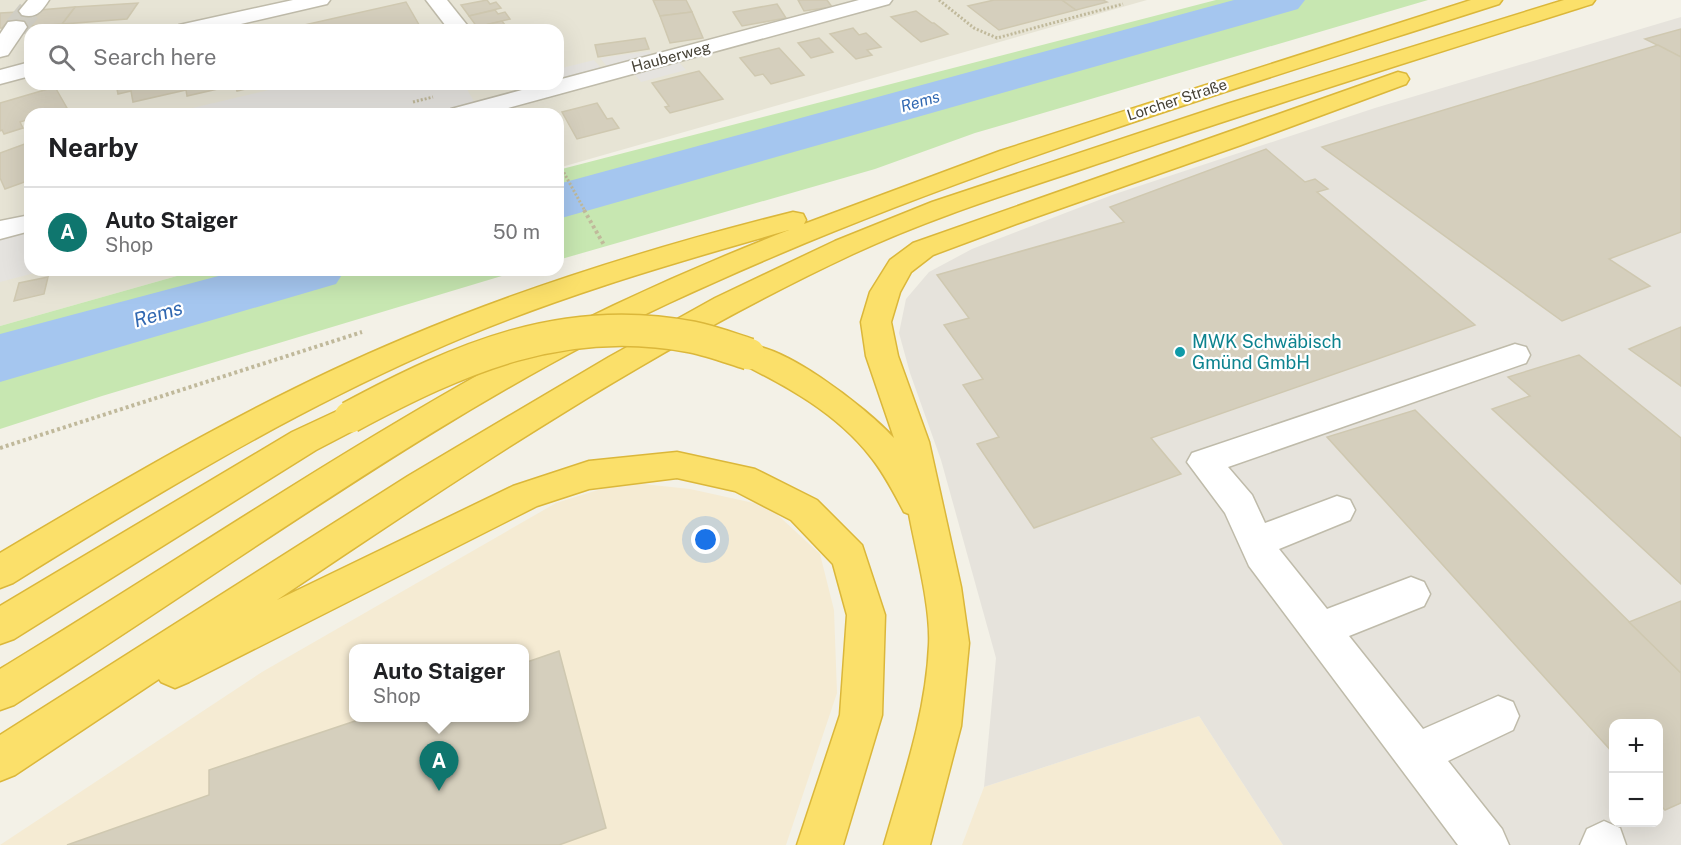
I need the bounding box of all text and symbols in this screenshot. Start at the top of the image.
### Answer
search box [24,24,564,90]
street label: Hauberweg [629,38,712,75]
icon: search [45,41,78,74]
text: Search here [93,44,217,70]
street label: Lorcher Straße [1125,75,1229,124]
water label: Rems [898,87,942,116]
text: Nearby [48,132,138,163]
text: Auto Staiger [105,207,238,233]
text: A [60,220,75,244]
text: 50 m [493,220,540,244]
text: Shop [105,233,153,257]
water label: Rems [131,296,185,332]
place label: MWK Schwäbisch Gmünd GmbH [1192,331,1342,373]
marker: MWK Schwäbisch Gmünd GmbH [1173,345,1187,359]
your location [691,525,720,554]
popup [349,644,529,722]
text: Auto Staiger [373,658,505,684]
text: Shop [373,684,421,708]
map controls [1609,719,1663,827]
button: + [1609,719,1663,773]
pin: A [420,742,458,791]
button: − [1609,773,1663,827]

